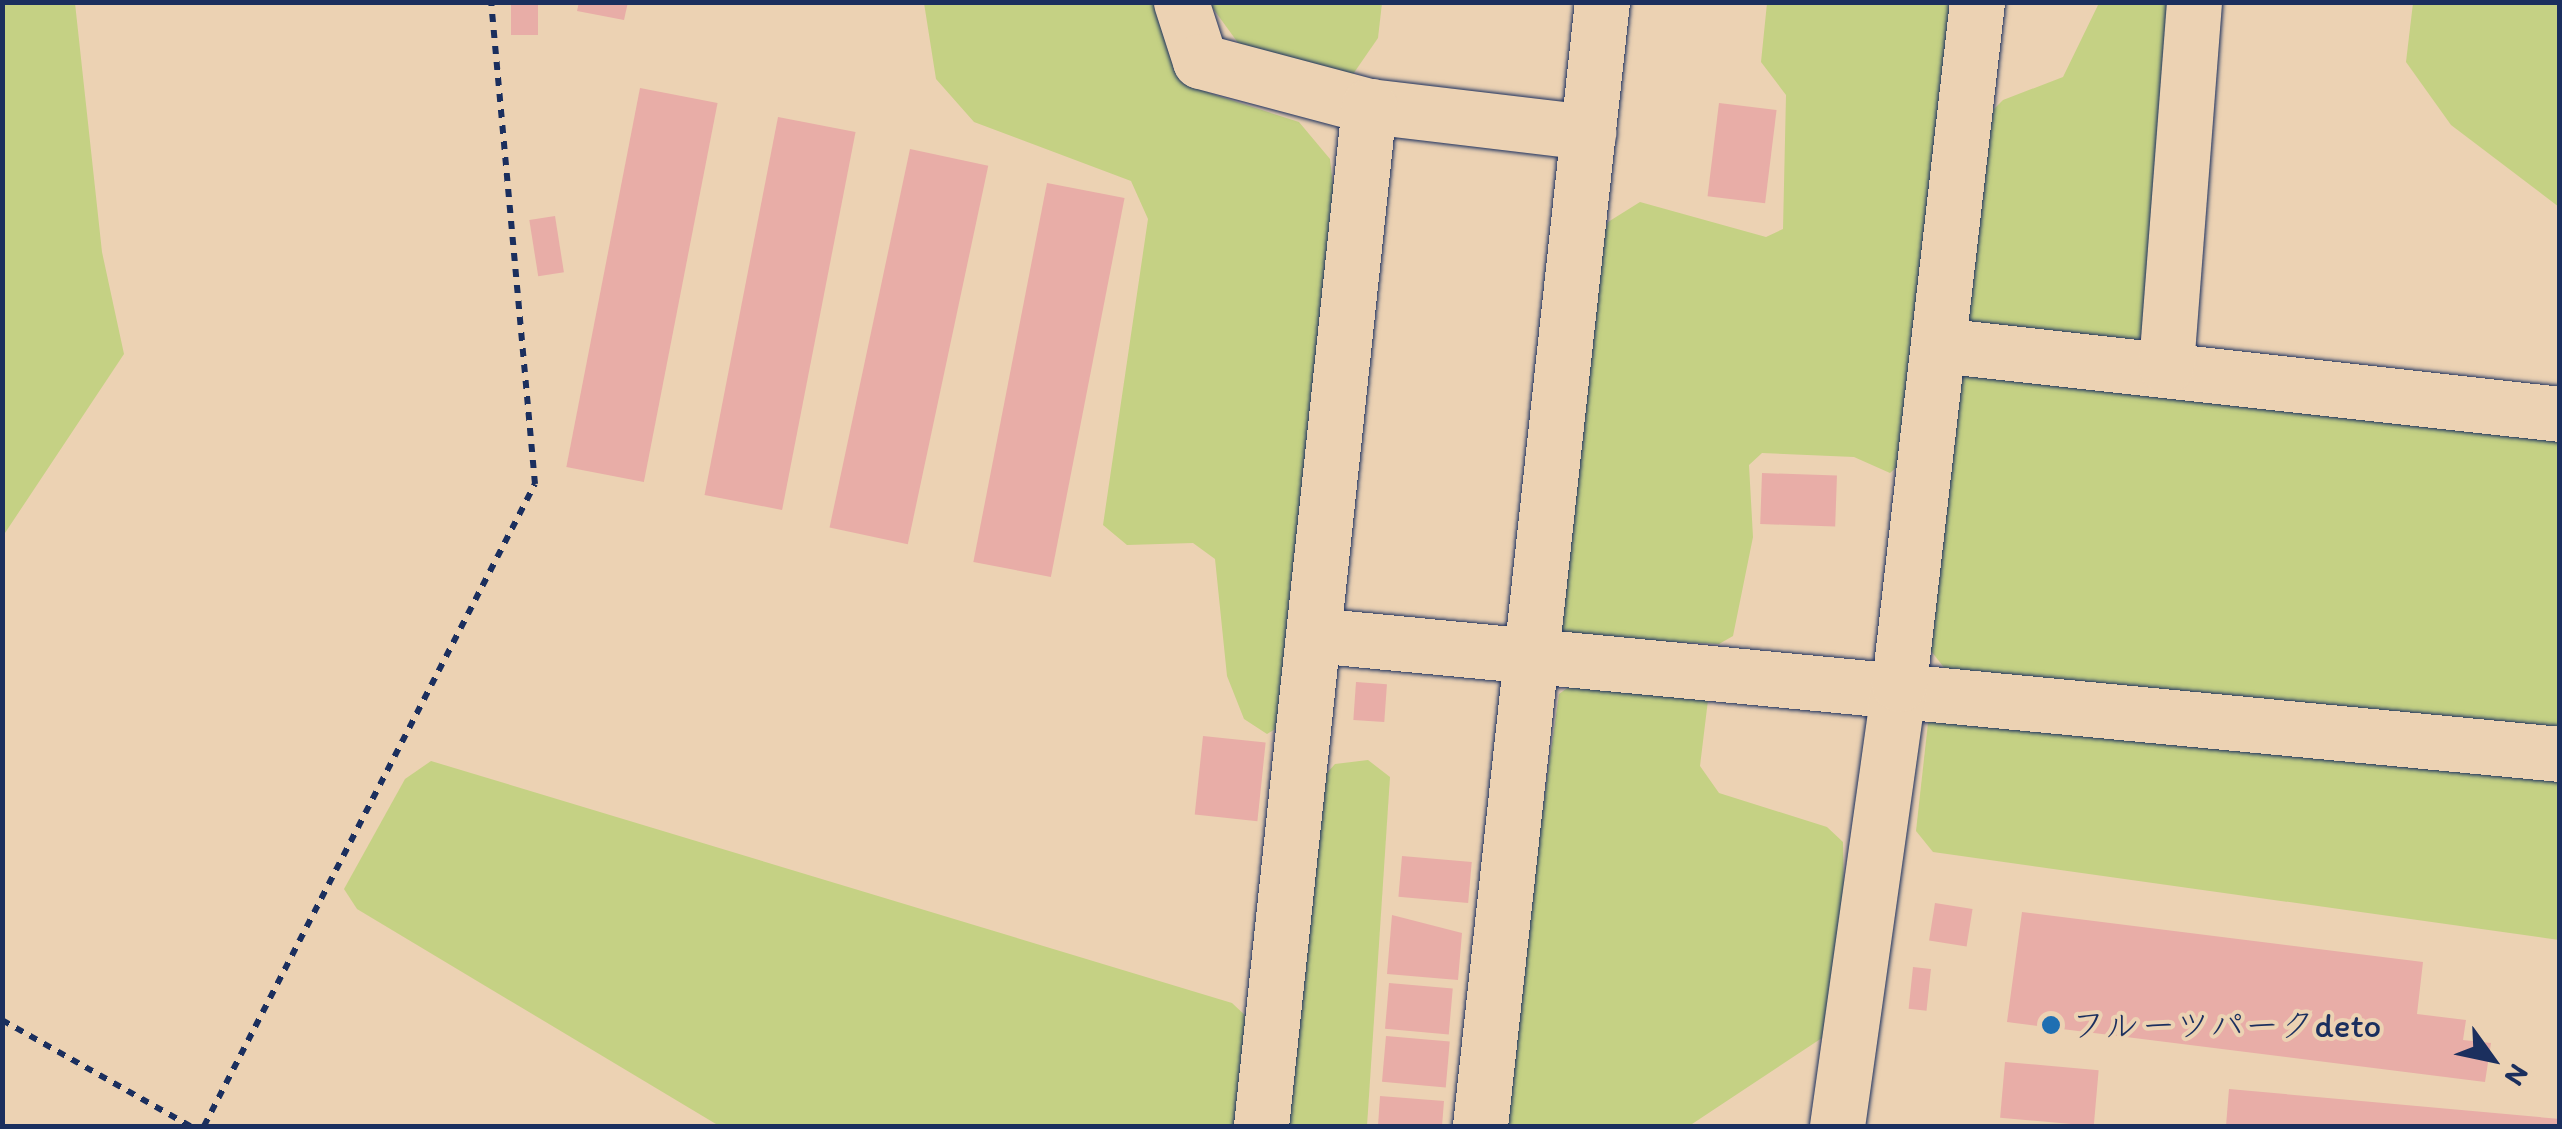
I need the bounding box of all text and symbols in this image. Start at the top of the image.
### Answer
place label: フルーツパークdeto [2071,1004,2384,1046]
north arrow [2442,1009,2542,1109]
marker: フルーツパークdeto [2040,1014,2062,1036]
text: N [2498,1058,2537,1093]

